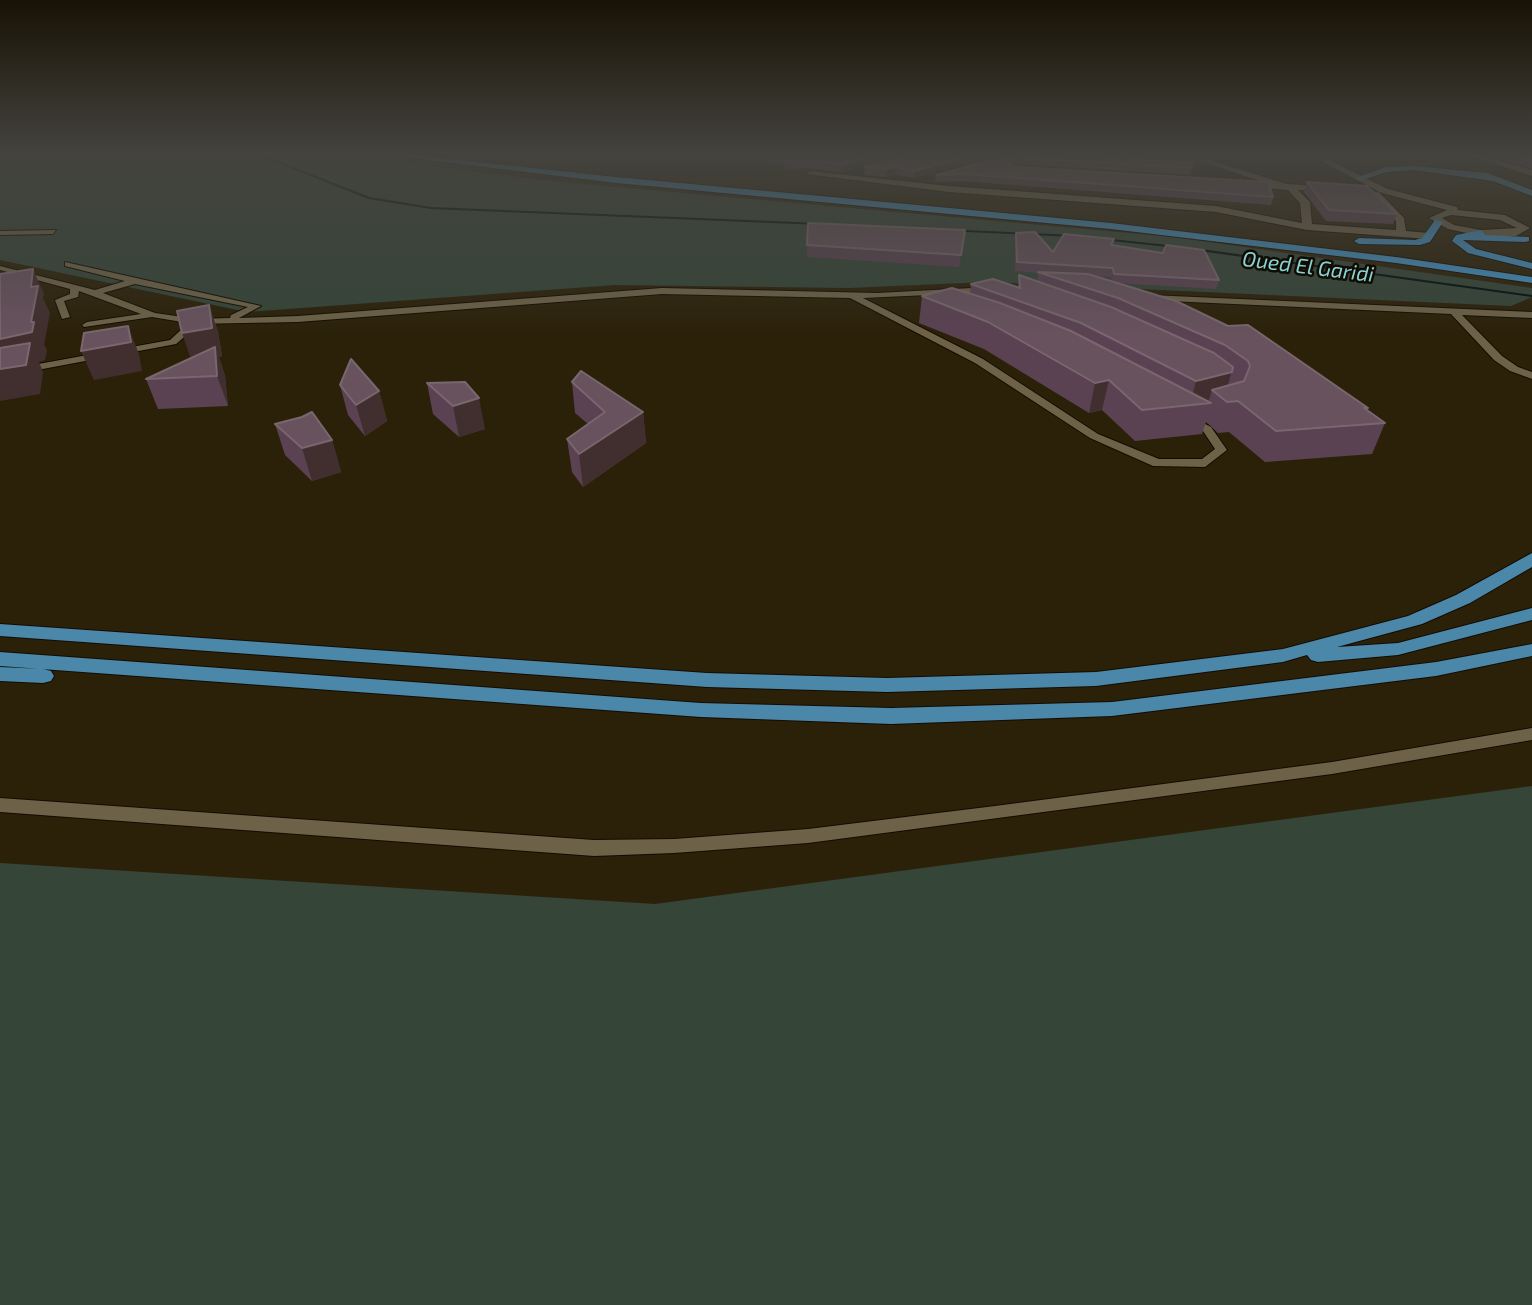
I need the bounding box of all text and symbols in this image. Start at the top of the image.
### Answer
water label: Oued El Garidi [1241,246,1375,288]

